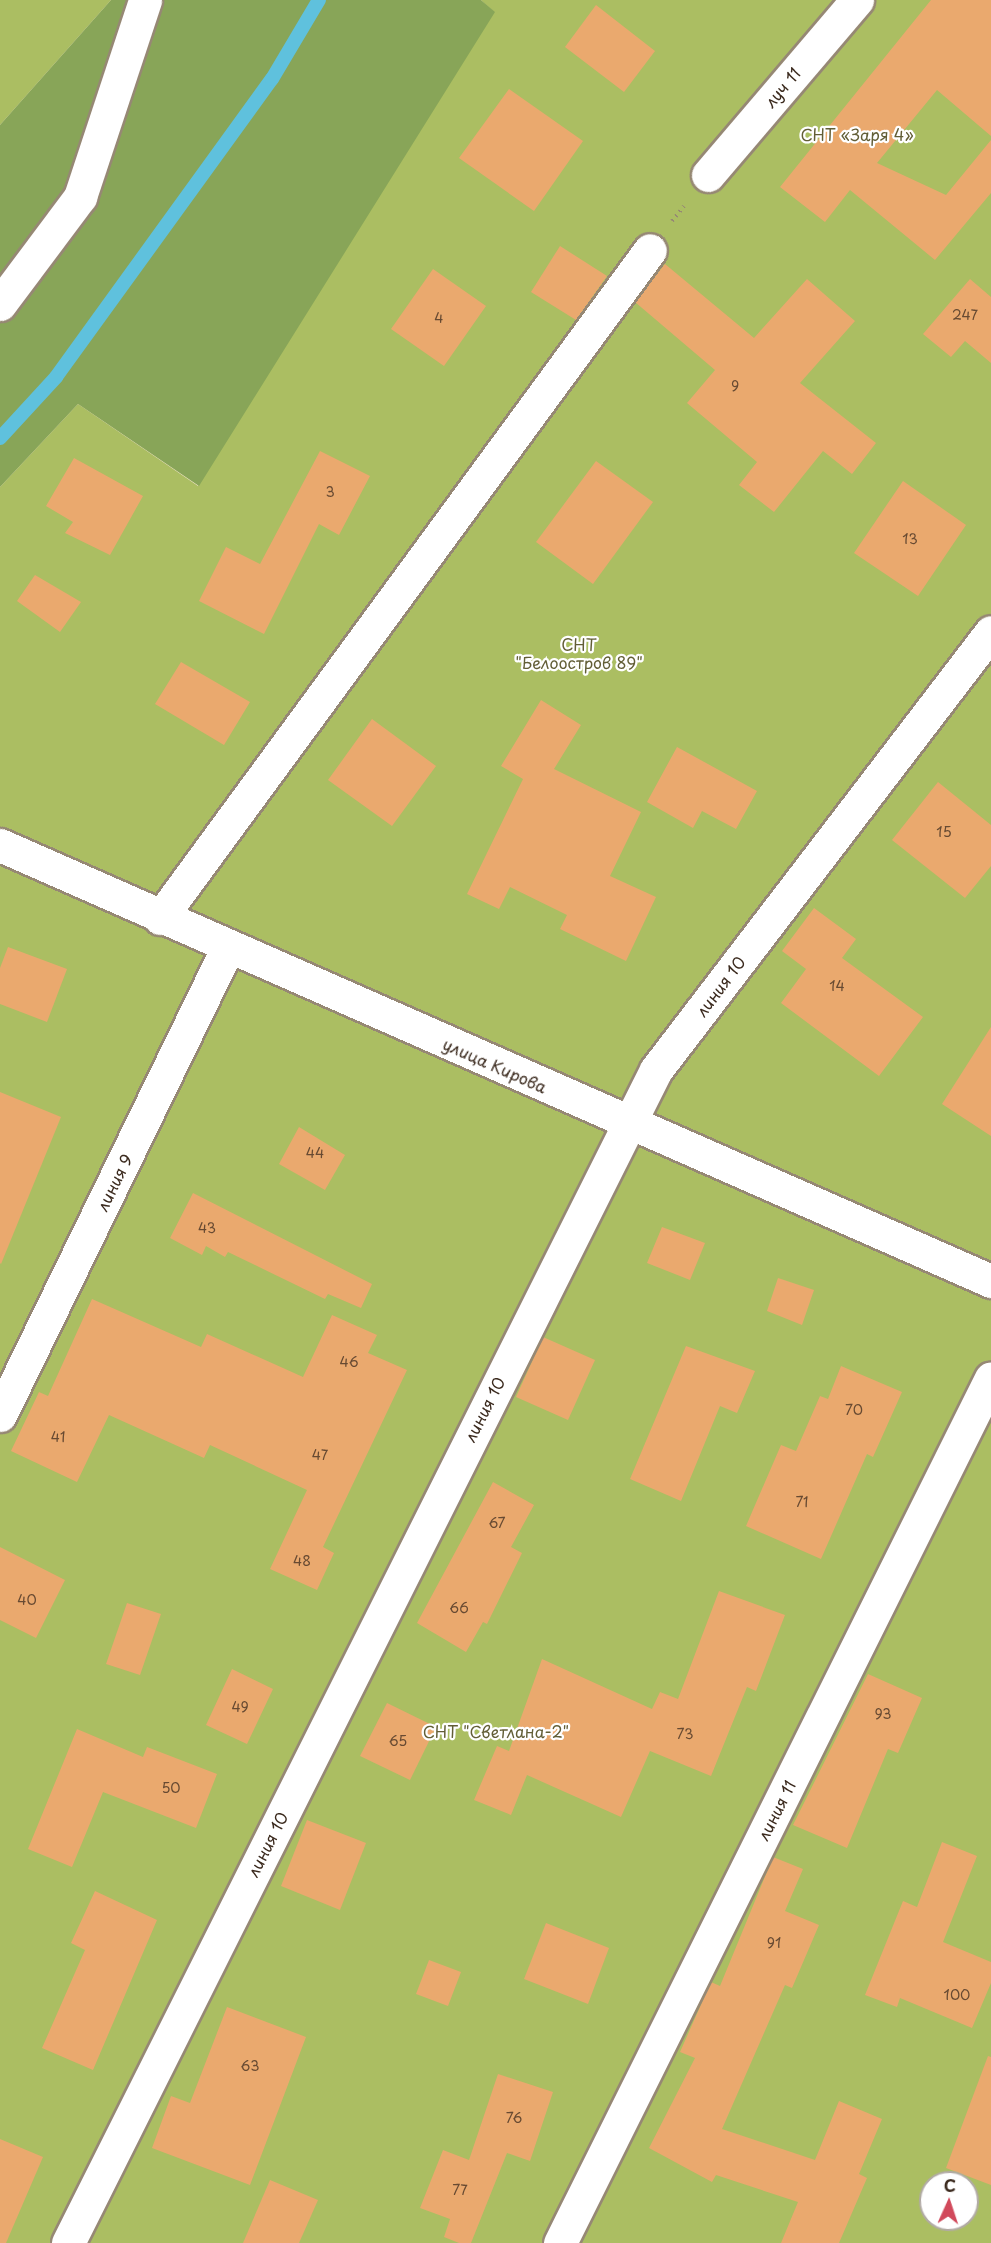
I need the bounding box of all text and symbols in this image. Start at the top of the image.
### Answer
street label: луч 11 [760,64,804,110]
park label: СНТ «Заря 4» [801,124,913,144]
house number: 247 [952,307,978,323]
house number: 4 [434,310,444,326]
house number: 9 [731,378,739,394]
house number: 3 [325,484,335,500]
house number: 13 [902,531,918,547]
park label: СНТ "Белоостров 89" [515,634,643,672]
house number: 15 [936,824,952,840]
street label: линия 10 [691,952,749,1020]
house number: 14 [829,978,845,994]
street label: улица Кирова [440,1034,550,1096]
house number: 44 [306,1145,324,1161]
street label: линия 9 [92,1151,136,1213]
house number: 43 [198,1220,216,1236]
house number: 46 [339,1354,359,1370]
street label: линия 10 [460,1373,508,1445]
house number: 70 [845,1402,863,1418]
house number: 41 [51,1429,65,1445]
house number: 47 [312,1447,328,1463]
house number: 71 [795,1494,809,1510]
house number: 67 [488,1515,506,1531]
house number: 48 [293,1553,311,1569]
house number: 40 [17,1592,37,1608]
house number: 66 [449,1600,469,1616]
house number: 49 [231,1699,249,1715]
house number: 93 [874,1706,892,1722]
park label: СНТ "Светлана-2" [423,1721,569,1741]
house number: 73 [677,1726,693,1742]
house number: 65 [389,1733,407,1749]
street label: линия 11 [753,1777,799,1843]
house number: 50 [161,1780,181,1796]
street label: линия 10 [243,1808,291,1880]
house number: 91 [767,1935,781,1951]
house number: 100 [944,1987,970,2003]
house number: 63 [241,2058,259,2074]
house number: 76 [506,2110,522,2126]
north arrow [919,2171,979,2231]
text: С [943,2173,956,2197]
house number: 77 [452,2182,468,2198]

